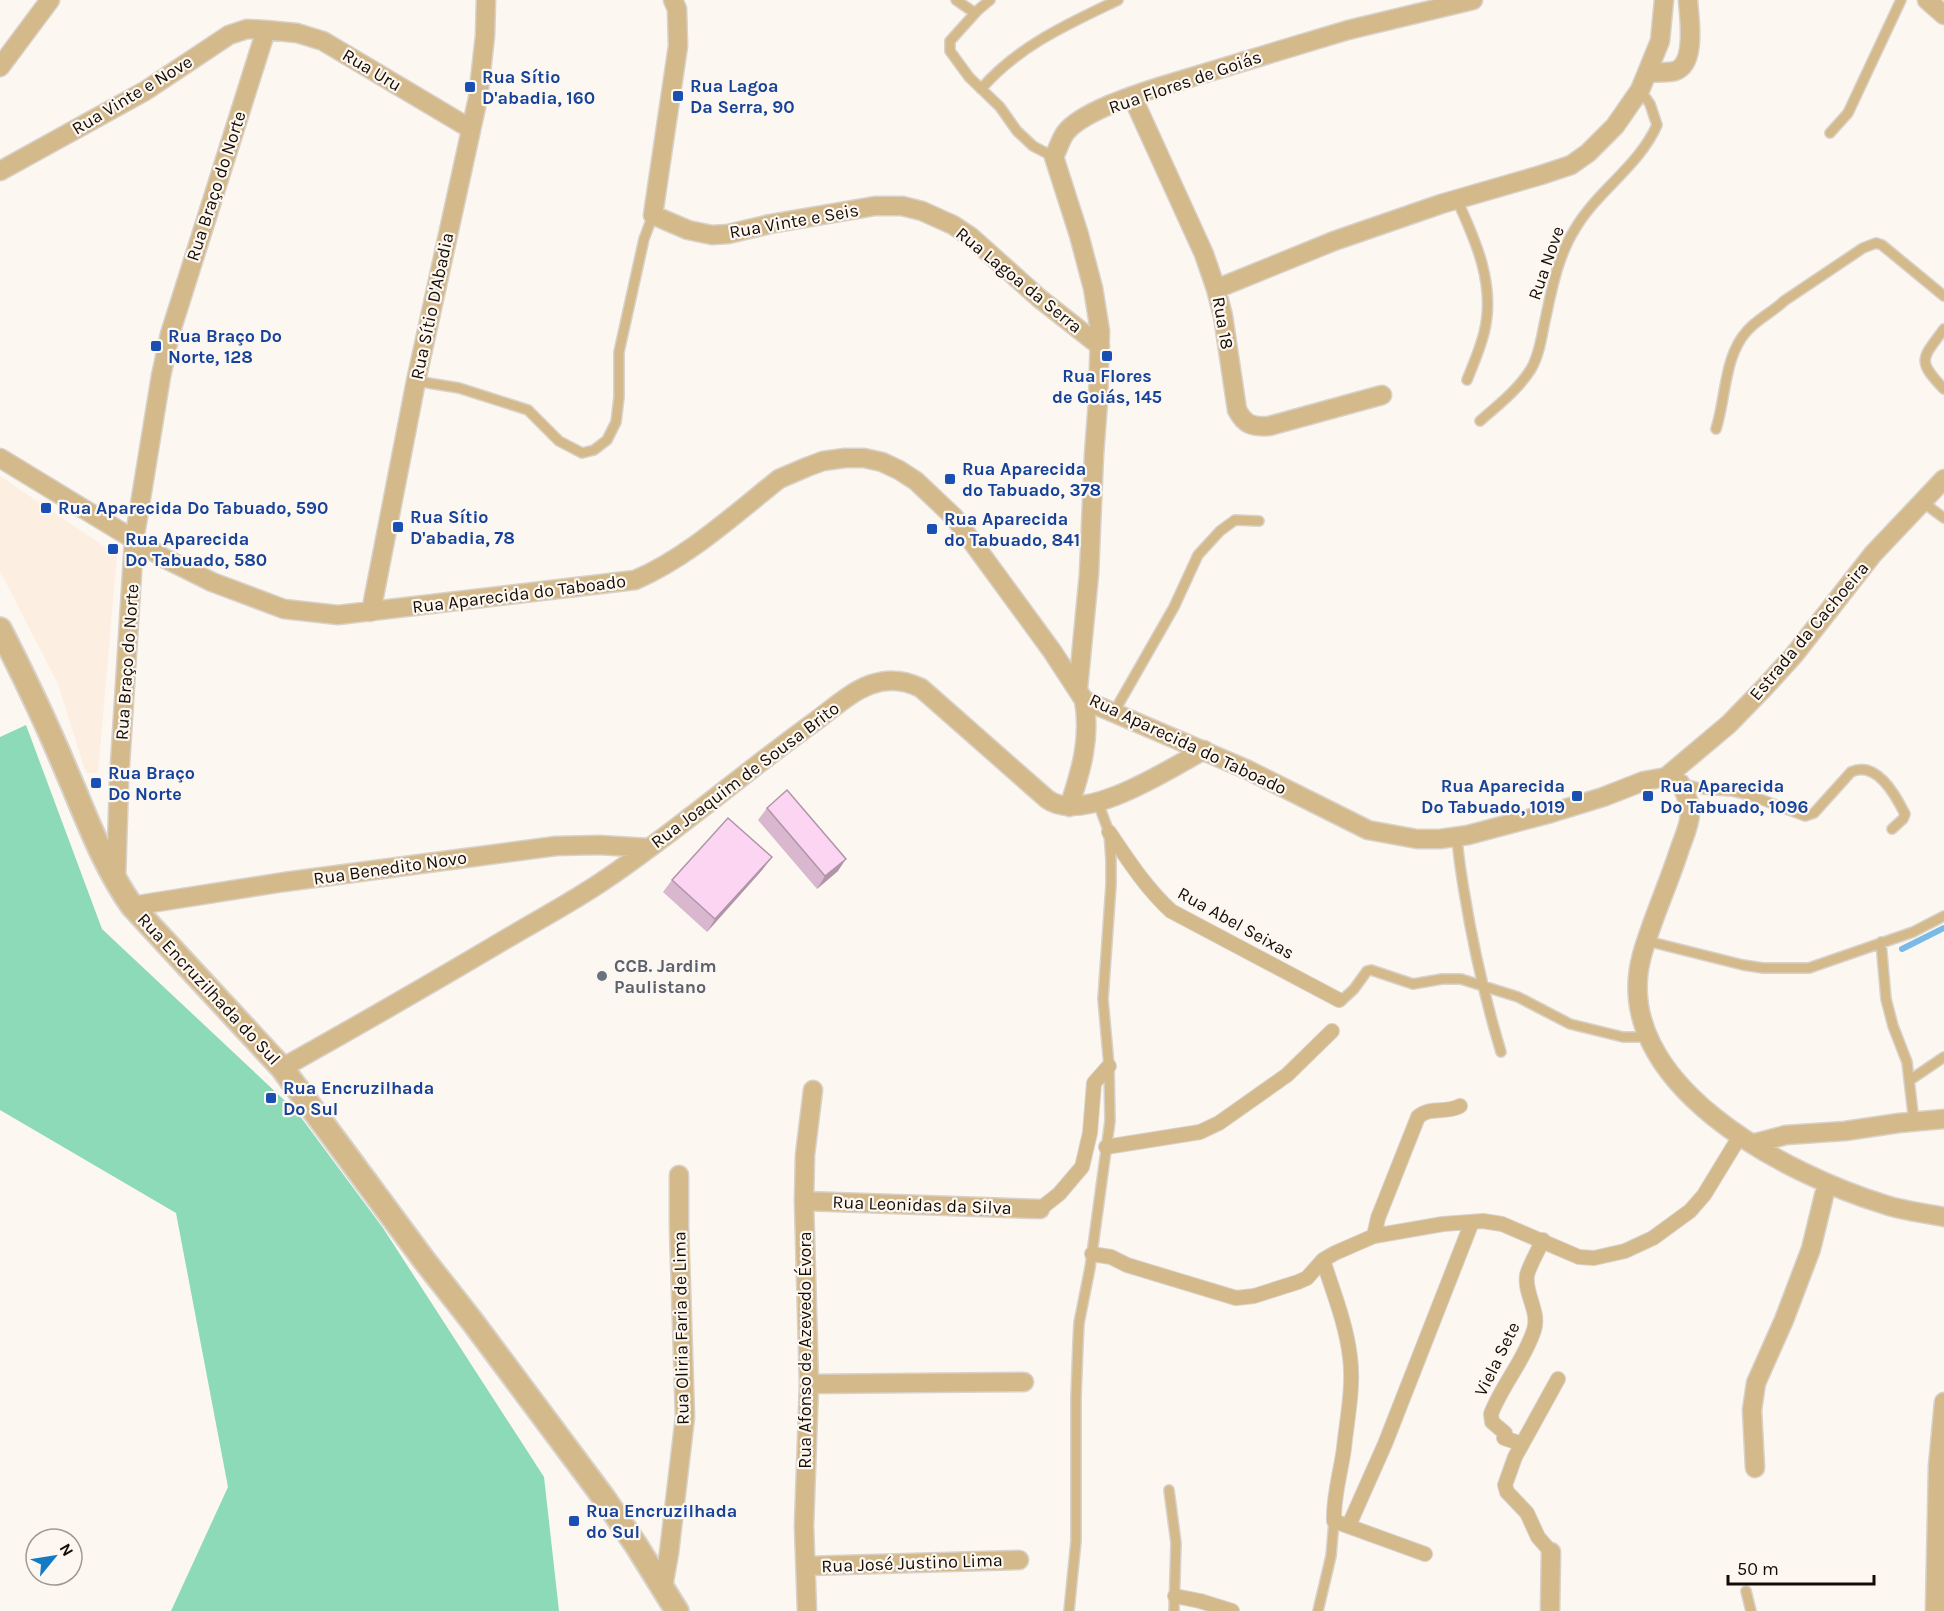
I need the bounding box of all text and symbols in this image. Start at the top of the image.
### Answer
street label: Rua Uru [338,44,406,96]
street label: Rua Flores de Goiás [1106,46,1264,118]
street label: Rua Vinte e Nove [68,50,196,140]
place label: Rua Sítio D'abadia, 160 [482,66,595,109]
place label: Rua Lagoa Da Serra, 90 [690,75,795,118]
marker: Rua Sítio D'abadia, 160 [463,80,477,94]
marker: Rua Lagoa Da Serra, 90 [671,89,685,103]
street label: Rua Braço do Norte [181,108,251,264]
street label: Rua Vinte e Seis [727,199,861,243]
street label: Rua Lagoa da Serra [951,222,1087,338]
street label: Rua Nove [1523,223,1569,303]
street label: Rua Sítio D'Abadia [406,230,458,382]
street label: Rua 18 [1208,295,1238,351]
place label: Rua Braço Do Norte, 128 [168,325,282,368]
marker: Rua Braço Do Norte, 128 [149,339,163,353]
marker: Rua Flores de Goiás, 145 [1100,349,1114,363]
place label: Rua Flores de Goiás, 145 [1052,365,1162,408]
place label: Rua Aparecida do Tabuado, 378 [962,458,1101,501]
marker: Rua Aparecida do Tabuado, 378 [943,472,957,486]
place label: Rua Aparecida Do Tabuado, 590 [58,497,328,519]
marker: Rua Aparecida Do Tabuado, 590 [39,501,53,515]
place label: Rua Sítio D'abadia, 78 [410,506,515,549]
place label: Rua Aparecida do Tabuado, 841 [944,508,1080,551]
marker: Rua Sítio D'abadia, 78 [391,520,405,534]
marker: Rua Aparecida do Tabuado, 841 [925,522,939,536]
place label: Rua Aparecida Do Tabuado, 580 [125,528,267,571]
marker: Rua Aparecida Do Tabuado, 580 [106,542,120,556]
street label: Estrada da Cachoeira [1745,557,1873,705]
street label: Rua Aparecida do Taboado [411,570,627,618]
street label: Rua Braço do Norte [111,583,143,741]
street label: Rua Aparecida do Taboado [1086,689,1290,799]
street label: Rua Joaquim de Sousa Brito [646,697,844,853]
place label: Rua Braço Do Norte [108,762,195,805]
place label: Rua Aparecida Do Tabuado, 1019 [1421,775,1565,818]
place label: Rua Aparecida Do Tabuado, 1096 [1660,775,1808,818]
marker: Rua Braço Do Norte [89,776,103,790]
marker: Rua Aparecida Do Tabuado, 1019 [1570,789,1584,803]
marker: Rua Aparecida Do Tabuado, 1096 [1641,789,1655,803]
street label: Rua Benedito Novo [312,846,468,890]
street label: Rua Abel Seixas [1174,882,1298,964]
street label: Rua Encruzilhada do Sul [133,908,285,1070]
place label: CCB. Jardim Paulistano [614,955,717,998]
marker: CCB. Jardim Paulistano [595,969,609,983]
place label: Rua Encruzilhada Do Sul [283,1077,434,1120]
marker: Rua Encruzilhada Do Sul [264,1091,278,1105]
street label: Rua Leonidas da Silva [832,1191,1012,1219]
street label: Rua Oliria Faria de Lima [668,1231,694,1425]
street label: Rua Afonso de Azevedo Évora [793,1231,816,1469]
street label: Viela Sete [1470,1318,1524,1400]
place label: Rua Encruzilhada do Sul [586,1500,737,1543]
marker: Rua Encruzilhada do Sul [567,1514,581,1528]
north arrow [24,1527,84,1587]
text: N [55,1540,78,1559]
scale bar [1728,1548,1874,1586]
street label: Rua José Justino Lima [821,1549,1003,1577]
text: 50 m [1737,1558,1779,1580]

